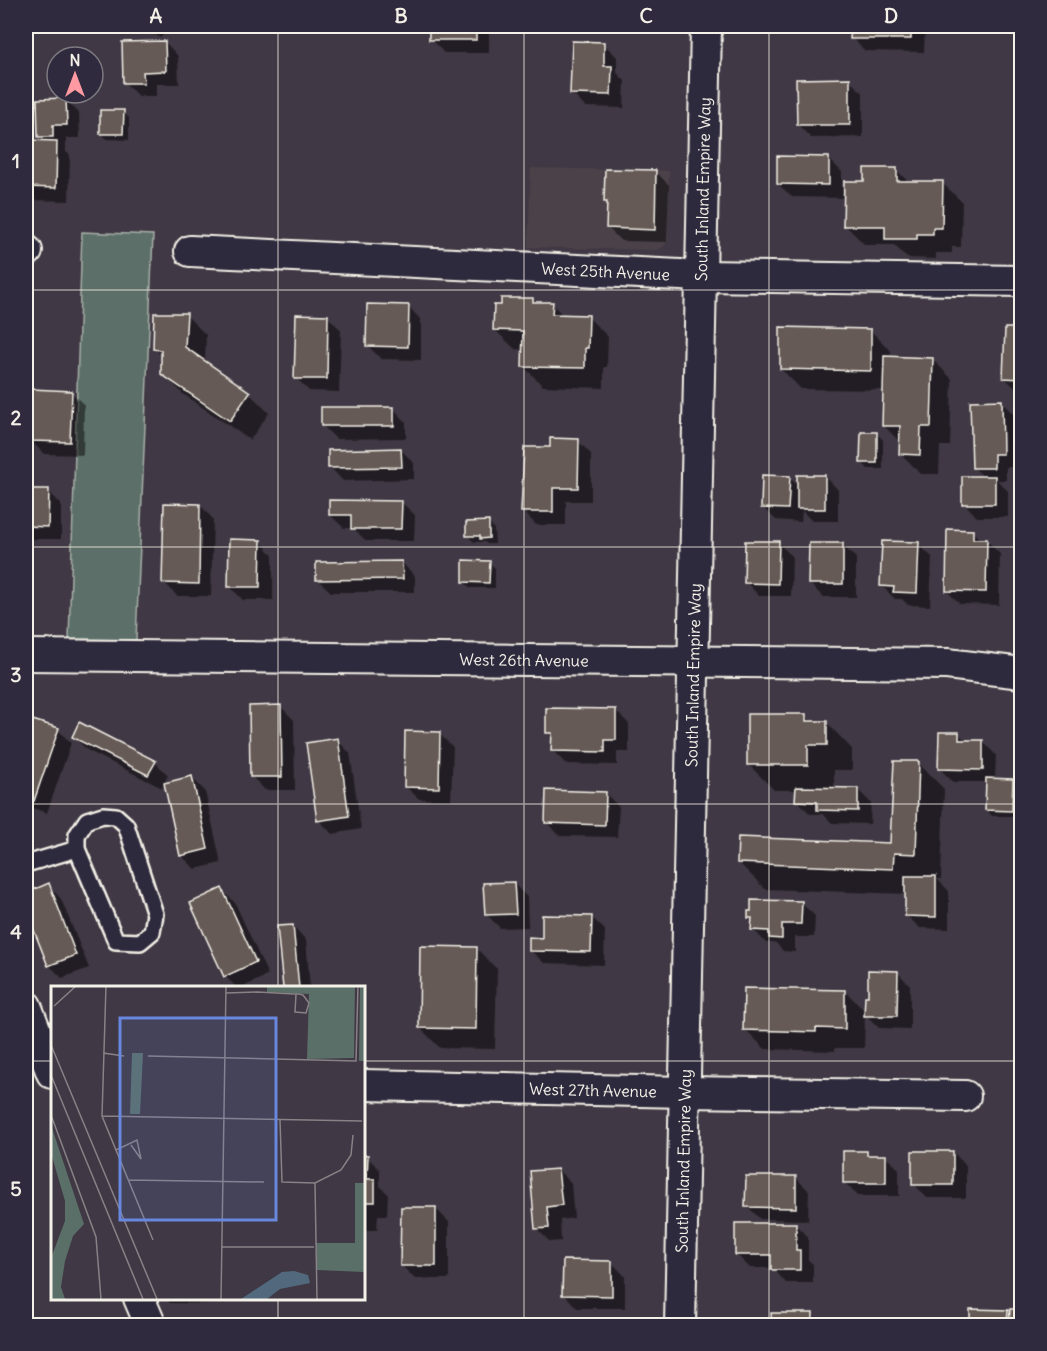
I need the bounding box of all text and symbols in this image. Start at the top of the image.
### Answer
text: A [150,3,163,28]
text: B [394,3,408,28]
text: C [639,3,653,28]
text: D [884,3,898,28]
north arrow [45,45,105,105]
text: N [69,50,81,70]
street label: South Inland Empire Way [691,97,715,281]
text: 1 [12,148,20,173]
street label: West 25th Avenue [541,258,671,284]
text: 2 [11,405,22,430]
street label: South Inland Empire Way [681,583,705,767]
street label: West 26th Avenue [459,649,589,670]
text: 3 [10,662,22,687]
text: 4 [10,919,22,944]
inset map [51,986,364,1300]
street label: South Inland Empire Way [671,1069,695,1253]
street label: West 27th Avenue [529,1079,657,1101]
text: 5 [10,1176,22,1201]

